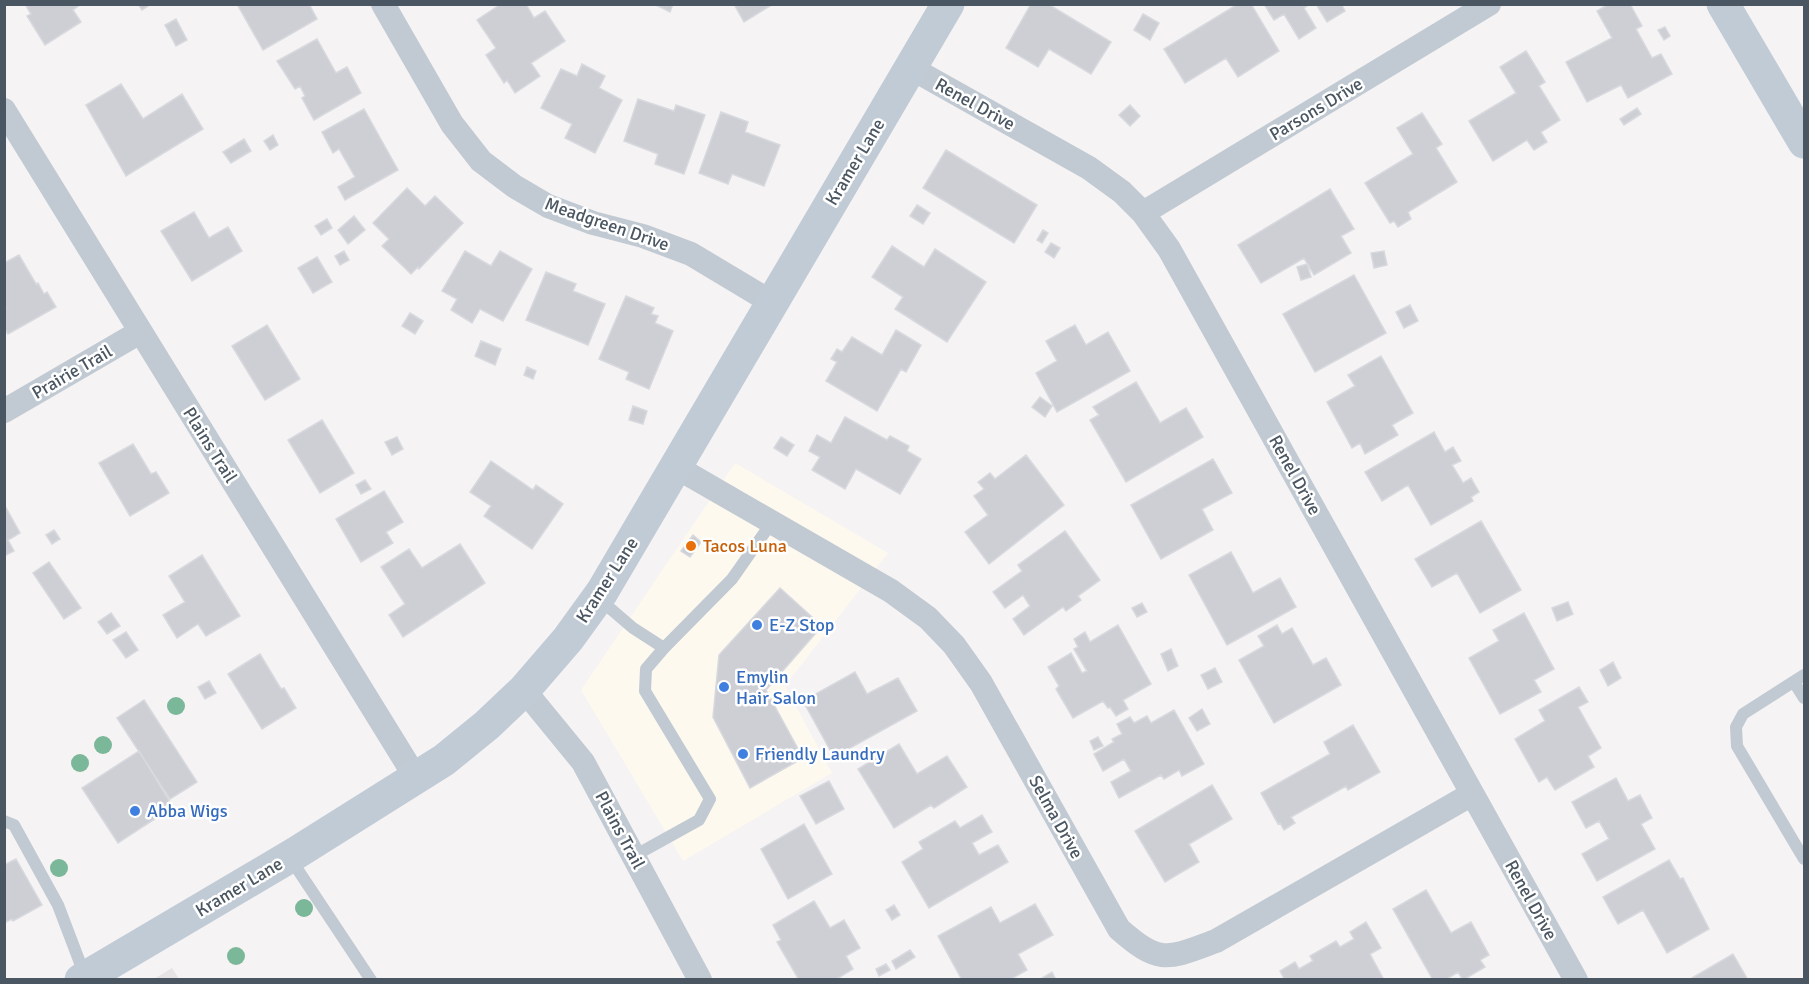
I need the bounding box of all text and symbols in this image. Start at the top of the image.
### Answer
street label: Renel Drive [931,73,1019,135]
street label: Parsons Drive [1265,73,1367,145]
street label: Kramer Lane [820,115,890,209]
street label: Meadgreen Drive [542,192,672,256]
street label: Prairie Trail [28,340,116,404]
street label: Plains Trail [178,403,242,487]
street label: Renel Drive [1264,431,1326,519]
street label: Kramer Lane [571,533,643,627]
place label: Tacos Luna [703,535,787,557]
marker: Tacos Luna [684,539,698,553]
place label: E-Z Stop [769,614,834,636]
marker: E-Z Stop [750,618,764,632]
place label: Emylin Hair Salon [736,666,816,709]
marker: Emylin Hair Salon [717,680,731,694]
place label: Friendly Laundry [755,743,885,765]
marker: Friendly Laundry [736,747,750,761]
street label: Selma Drive [1024,771,1088,863]
street label: Plains Trail [590,787,650,873]
place label: Abba Wigs [147,800,228,822]
marker: Abba Wigs [128,804,142,818]
street label: Kramer Lane [192,852,286,922]
street label: Renel Drive [1500,856,1562,944]

